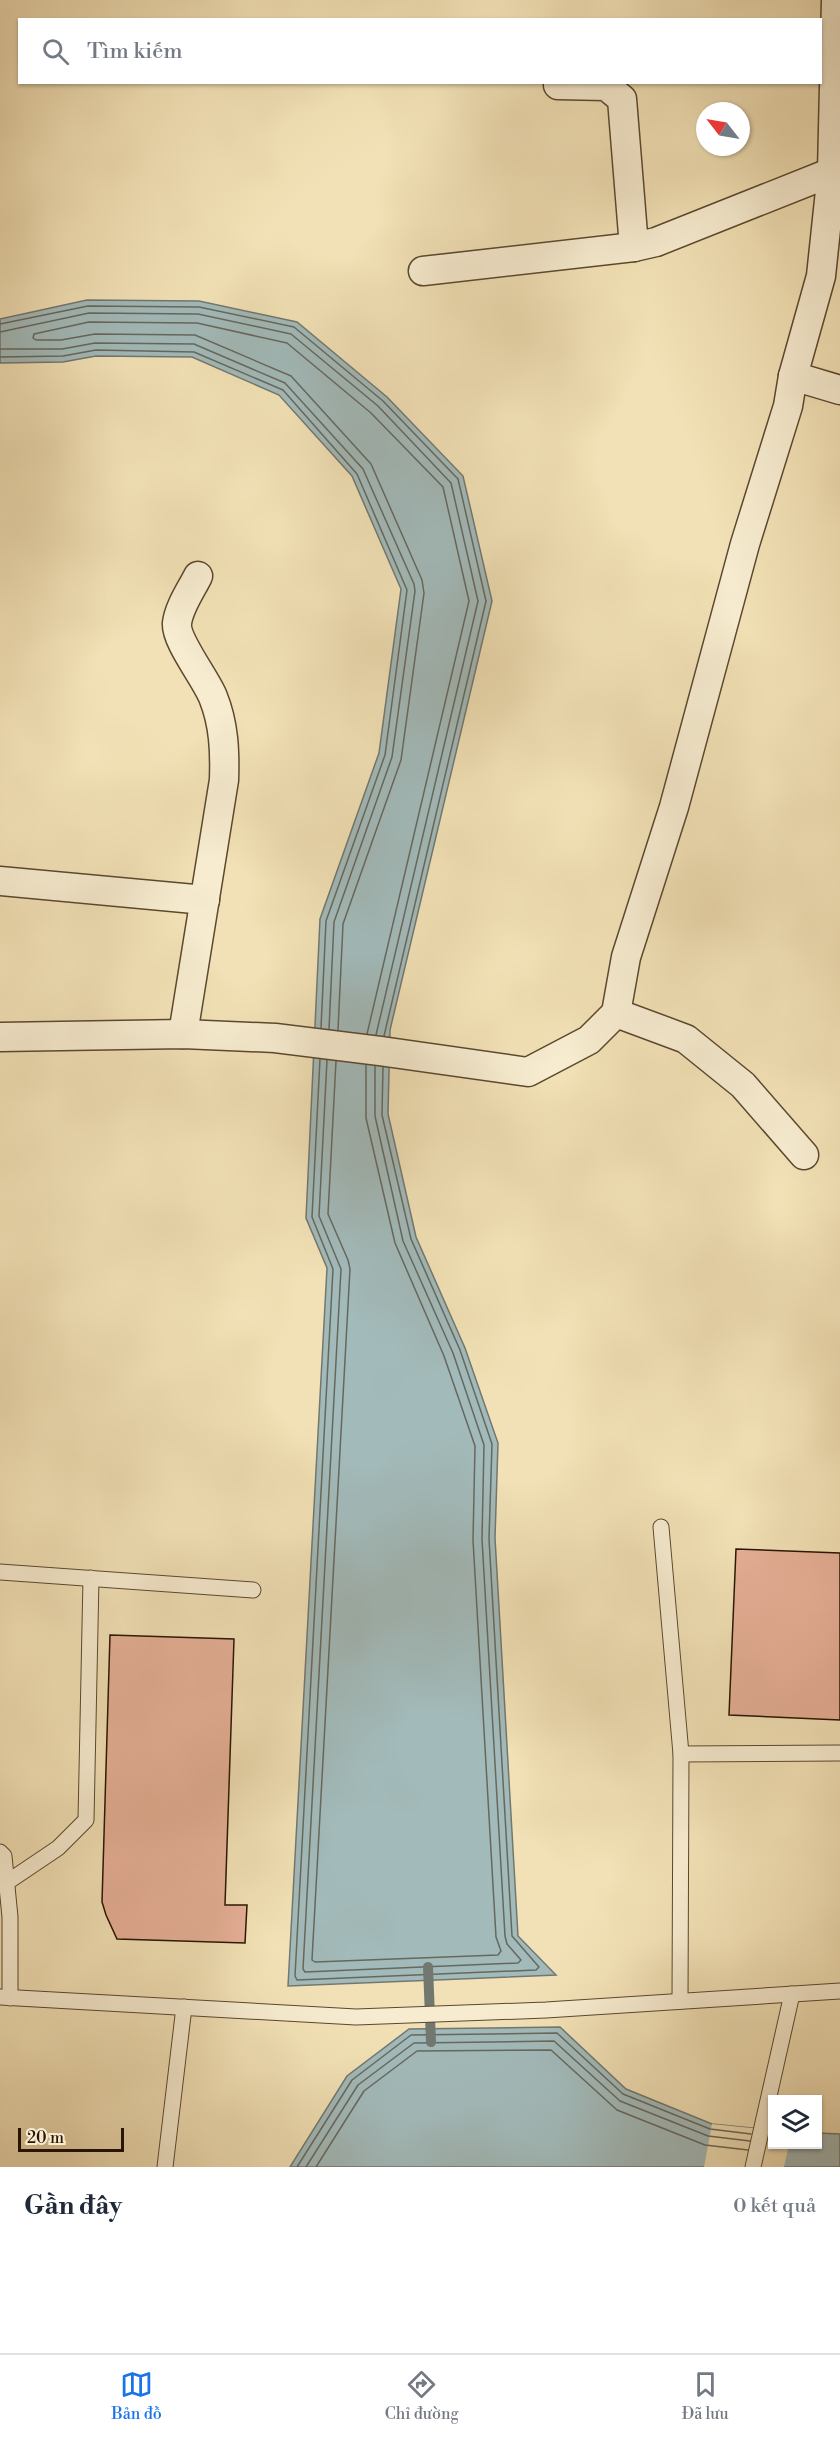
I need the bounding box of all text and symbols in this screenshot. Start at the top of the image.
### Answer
search box [18,18,822,84]
icon: search [39,35,72,68]
text: Tìm kiếm [87,38,183,65]
north arrow [696,102,750,156]
map controls [768,2095,822,2149]
button: layers [768,2095,822,2149]
scale bar [18,2125,124,2152]
text: 20 m [27,2128,64,2148]
text: Gần đây [24,2190,122,2222]
text: 0 kết quả [733,2194,816,2219]
tab: Bản đồ [111,2368,162,2424]
tab: Chỉ đường [385,2368,459,2424]
tab: Đã lưu [682,2368,729,2424]

